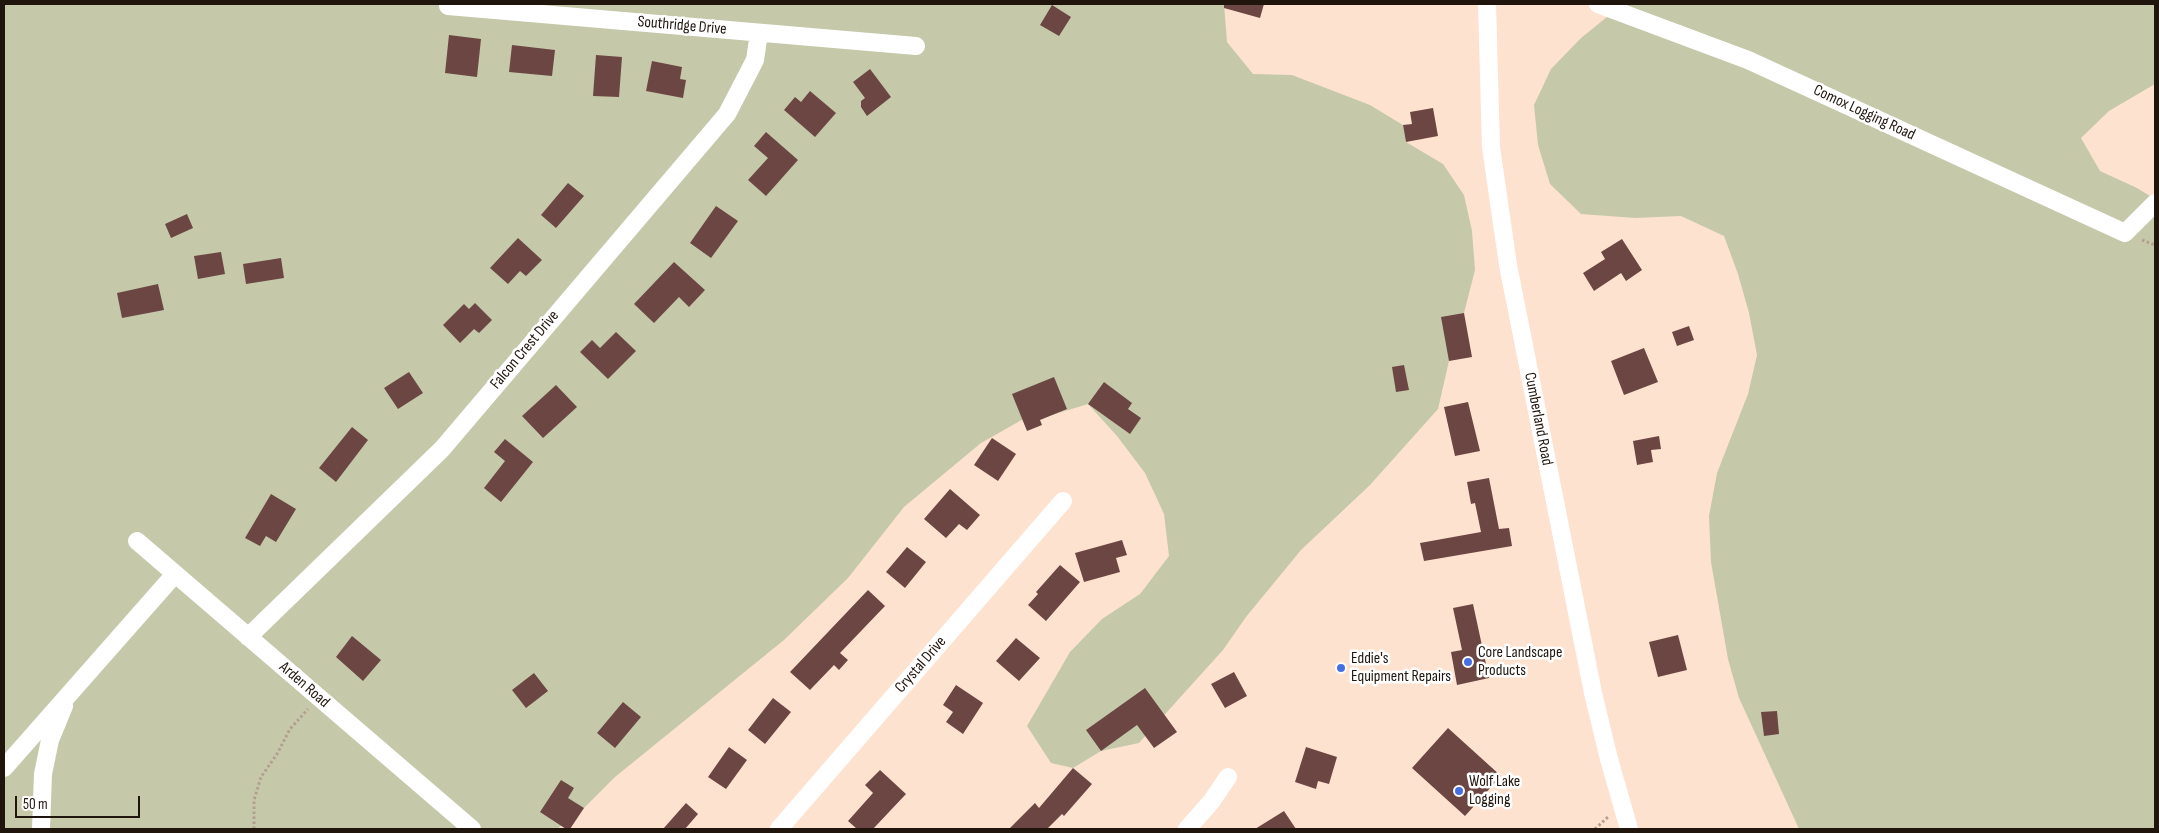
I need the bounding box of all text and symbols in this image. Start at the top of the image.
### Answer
street label: Southridge Drive [637,13,727,39]
street label: Comox Logging Road [1810,81,1918,145]
street label: Falcon Crest Drive [487,307,563,393]
street label: Cumberland Road [1520,371,1556,467]
street label: Crystal Drive [891,633,951,697]
place label: Core Landscape Products [1478,643,1562,681]
place label: Eddie's Equipment Repairs [1351,649,1451,687]
marker: Core Landscape Products [1462,656,1474,668]
street label: Arden Road [275,658,333,712]
marker: Eddie's Equipment Repairs [1335,662,1347,674]
place label: Wolf Lake Logging [1469,772,1520,810]
marker: Wolf Lake Logging [1453,785,1465,797]
scale bar [18,786,142,818]
text: 50 m [23,795,48,814]

